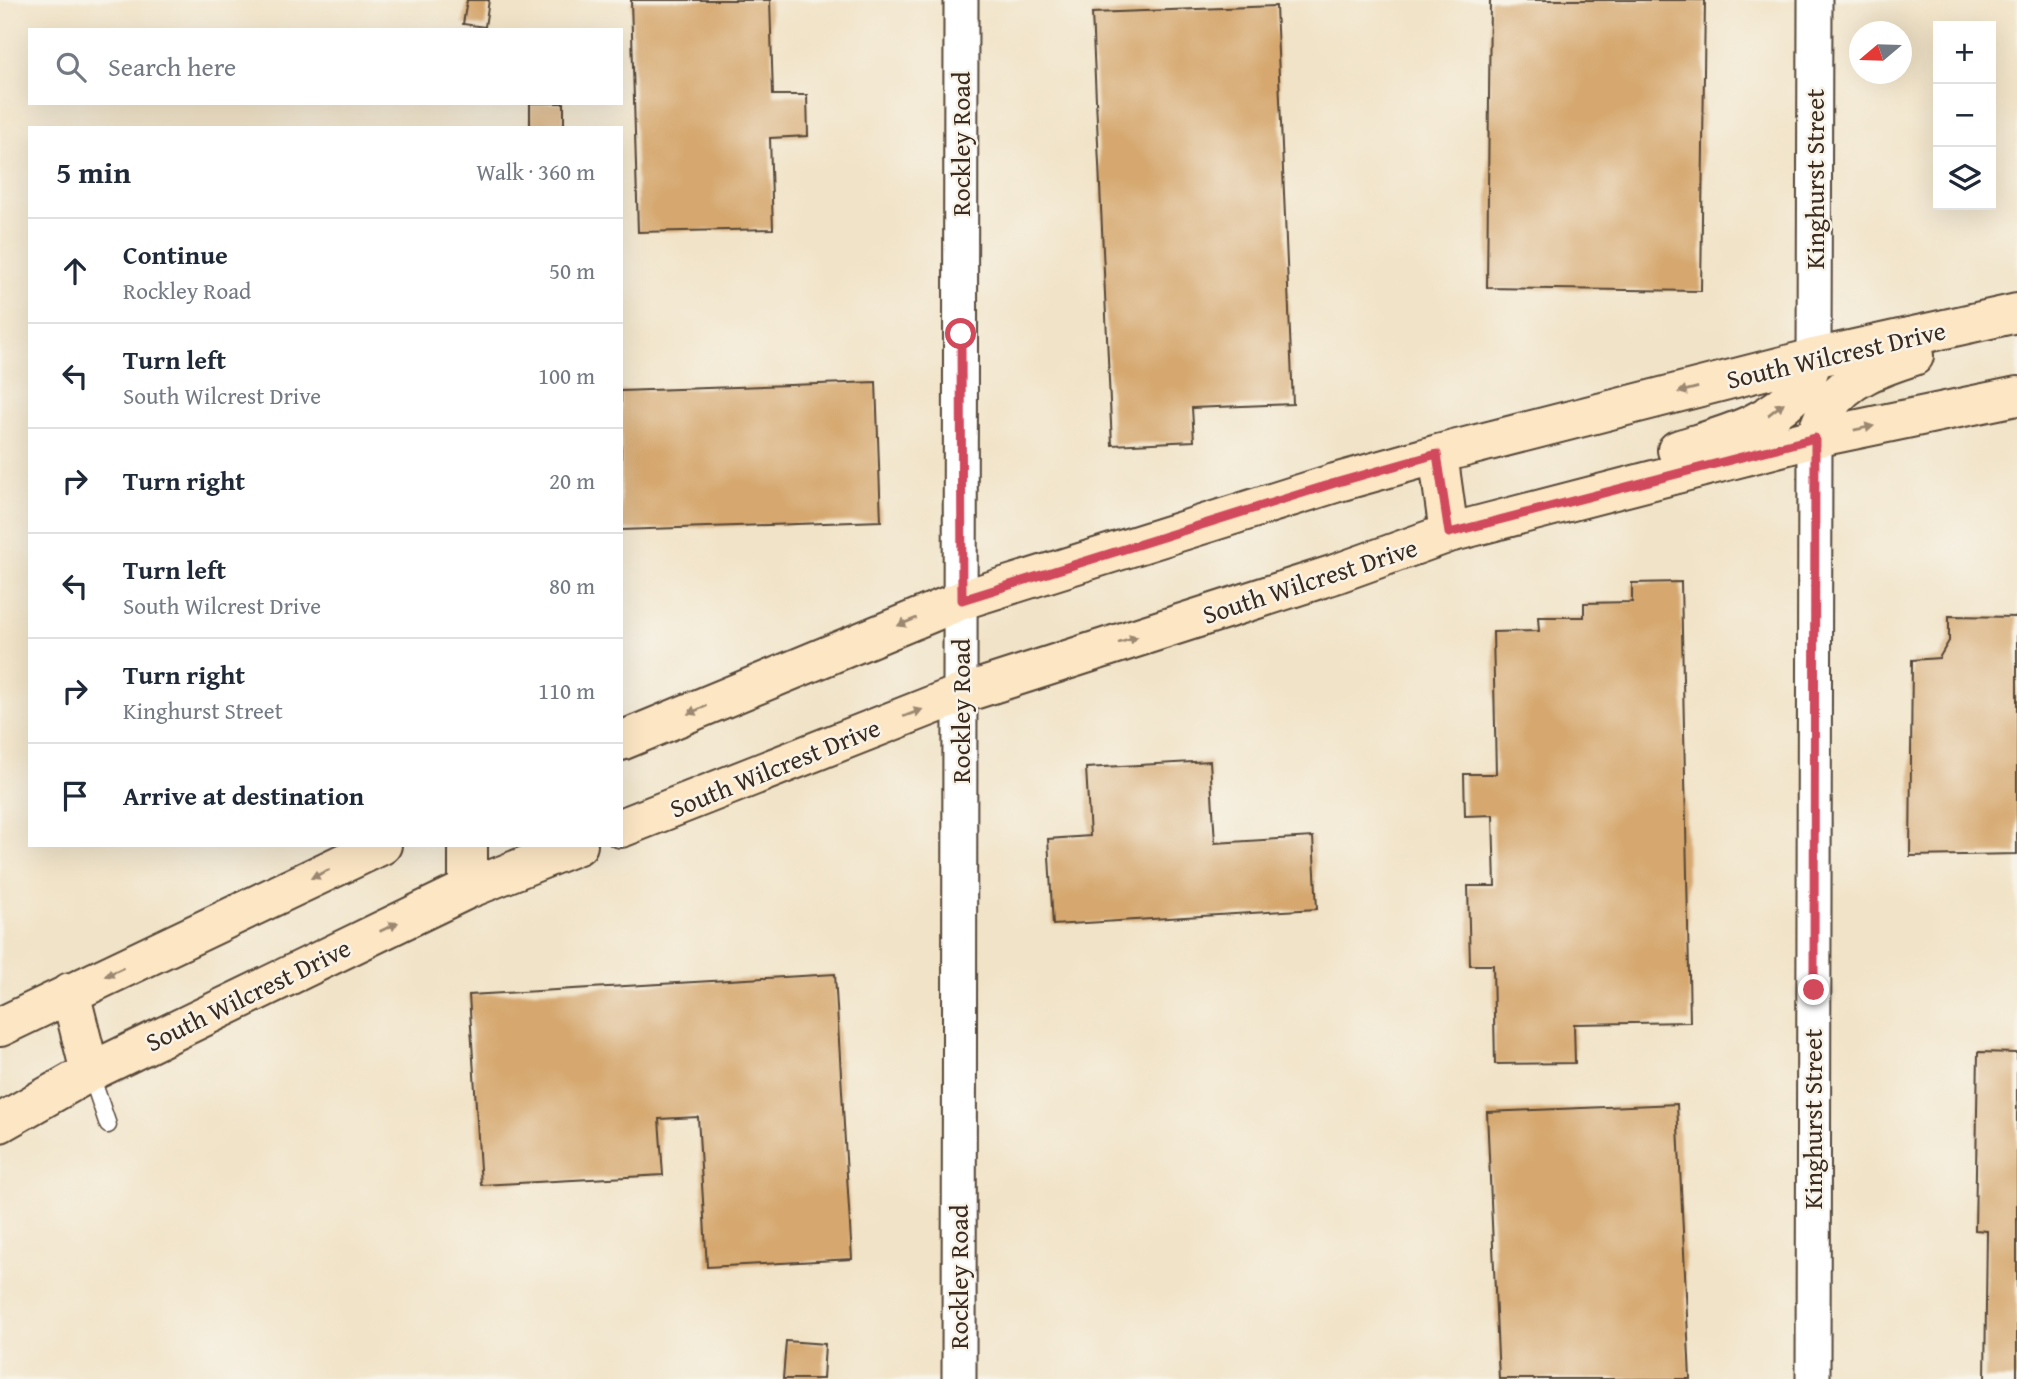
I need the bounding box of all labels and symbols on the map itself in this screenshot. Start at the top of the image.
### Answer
north arrow [1849,21,1912,84]
street label: Rockley Road [941,71,980,217]
street label: Kinghurst Street [1795,89,1834,269]
street label: South Wilcrest Drive [1722,310,1949,399]
route start [945,318,976,349]
one-way arrow [1677,385,1699,396]
one-way arrow [1767,401,1785,416]
one-way arrow [1853,422,1875,433]
street label: South Wilcrest Drive [1197,527,1422,634]
one-way arrow [896,617,917,628]
one-way arrow [1118,635,1139,645]
street label: Rockley Road [941,638,980,784]
one-way arrow [686,704,707,715]
street label: South Wilcrest Drive [664,708,886,828]
one-way arrow [902,708,923,719]
one-way arrow [310,869,330,880]
one-way arrow [379,921,399,932]
street label: South Wilcrest Drive [139,928,357,1061]
one-way arrow [104,966,124,977]
route end [1798,974,1829,1005]
street label: Kinghurst Street [1793,1029,1832,1209]
street label: Rockley Road [939,1204,978,1350]

